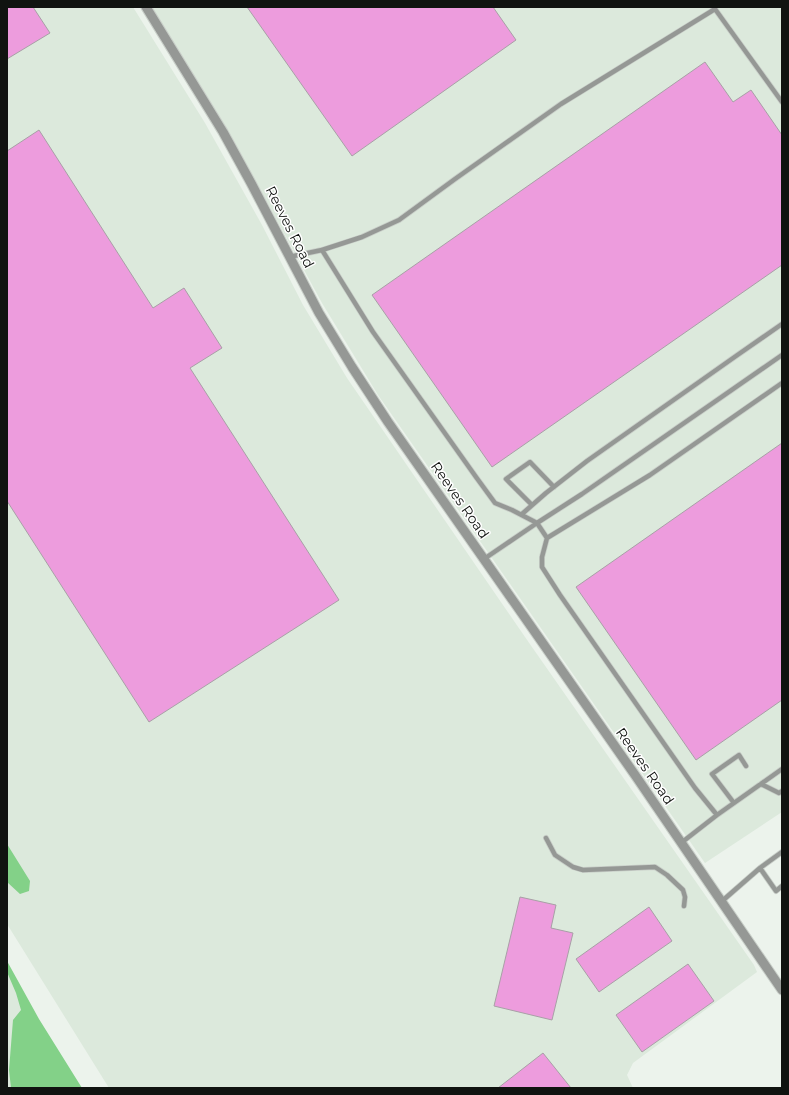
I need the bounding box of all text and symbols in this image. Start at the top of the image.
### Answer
street label: Reeves Road [262,183,318,271]
street label: Reeves Road [427,458,493,542]
street label: Reeves Road [612,724,678,808]

